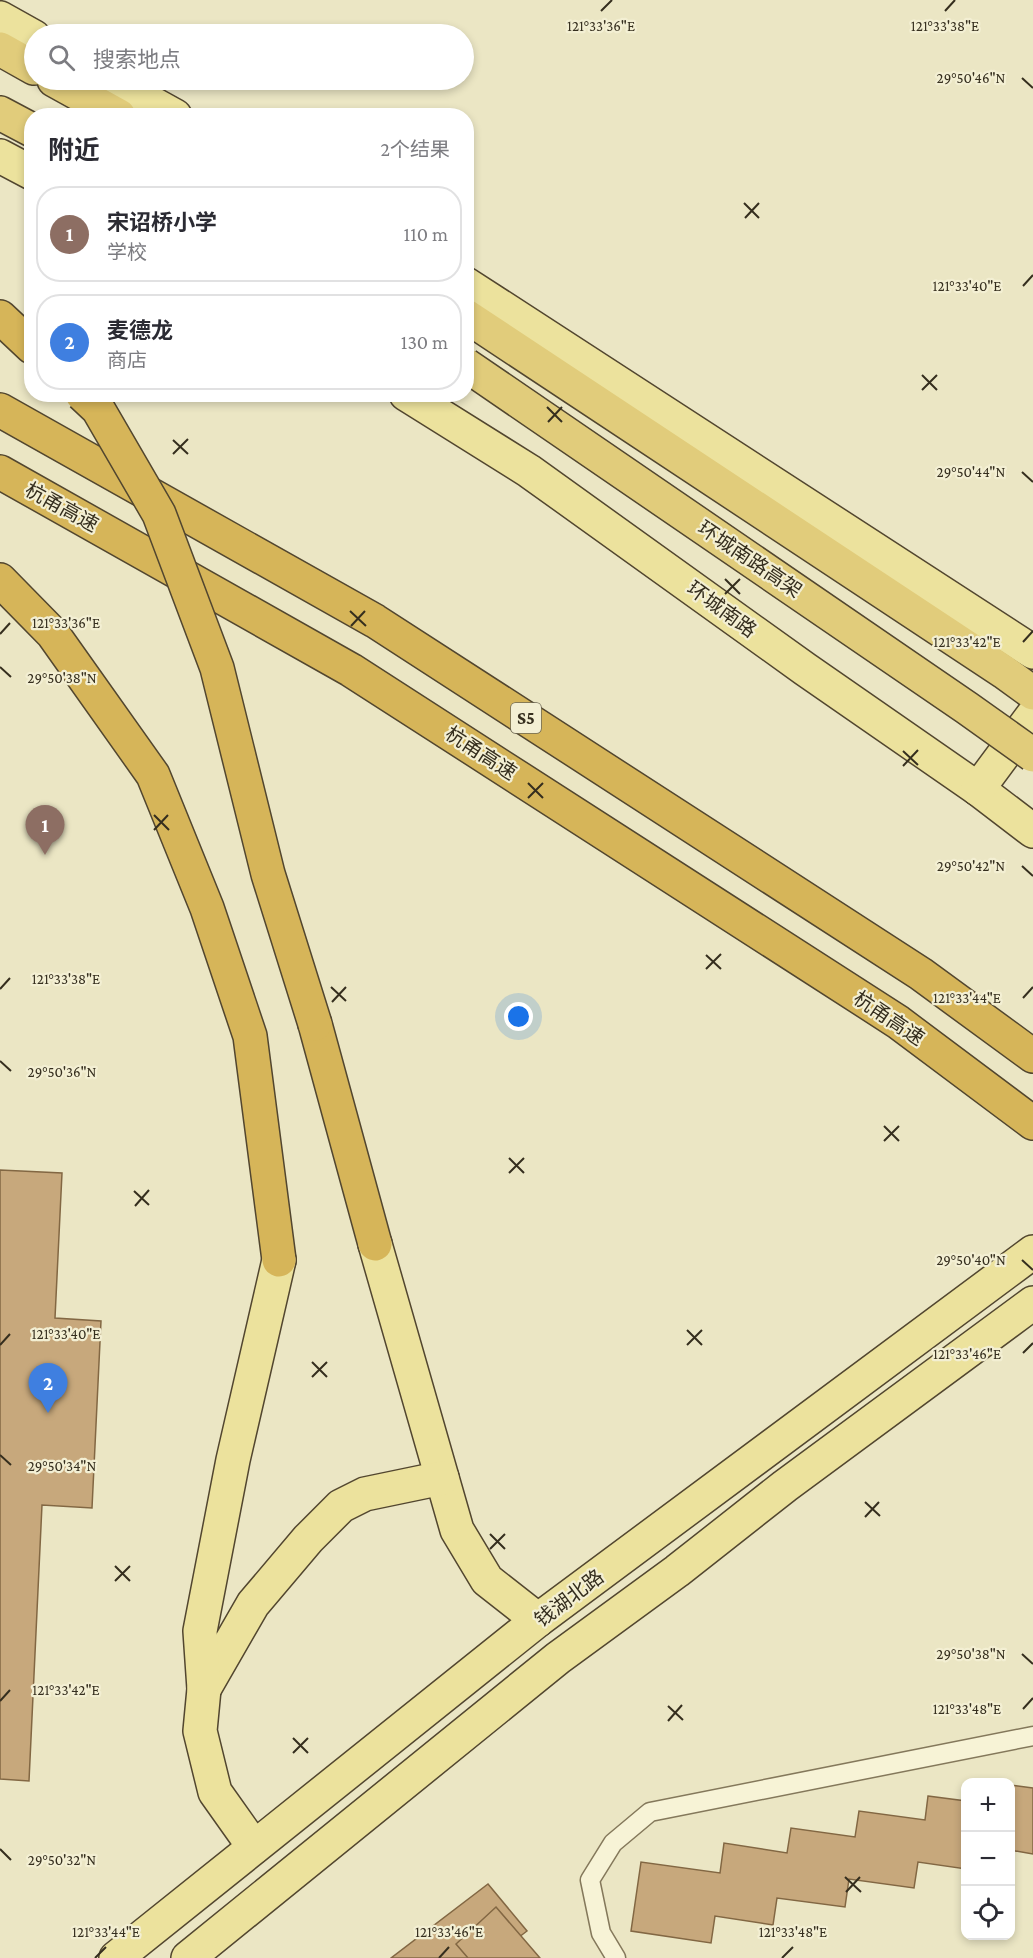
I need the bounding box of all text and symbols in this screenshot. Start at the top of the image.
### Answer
text: 121°33'36"E [567,18,635,34]
text: 121°33'38"E [911,18,979,34]
search box [24,24,474,90]
icon: search [45,41,78,74]
text: 搜索地点 [93,47,181,72]
text: 29°50'46"N [936,70,1006,86]
text: 附近 [48,136,100,165]
text: 2个结果 [380,138,450,160]
text: 宋诏桥小学 [107,210,217,235]
text: 1 [66,223,73,245]
text: 110 m [404,223,448,245]
text: 学校 [107,241,147,263]
text: 121°33'40"E [933,278,1001,294]
text: 麦德龙 [107,318,173,343]
text: 2 [64,331,75,353]
text: 130 m [401,331,448,353]
text: 商店 [107,349,147,371]
text: 29°50'44"N [937,464,1006,480]
street label: 杭甬高速 [22,478,102,536]
street label: 环城南路高架 [694,516,806,602]
street label: 环城南路 [683,577,761,641]
text: 121°33'36"E [32,615,100,631]
text: 121°33'42"E [933,634,1001,650]
text: 29°50'38"N [27,670,97,686]
road number: S5 [511,703,541,733]
street label: 杭甬高速 [441,722,521,784]
pin: 1 [26,806,64,855]
text: 29°50'42"N [937,858,1005,874]
text: 121°33'38"E [32,971,100,987]
street label: 杭甬高速 [850,987,928,1049]
text: 121°33'44"E [933,990,1001,1006]
your location [504,1002,533,1031]
text: 29°50'36"N [28,1064,97,1080]
text: 29°50'40"N [936,1252,1006,1268]
text: 121°33'40"E [32,1326,100,1342]
text: 121°33'46"E [933,1346,1001,1362]
pin: 2 [28,1364,68,1413]
text: 29°50'34"N [28,1458,96,1474]
street label: 钱湖北路 [530,1565,608,1631]
text: 29°50'38"N [936,1646,1006,1662]
text: 121°33'42"E [32,1682,100,1698]
text: 121°33'48"E [933,1701,1001,1717]
map controls [961,1778,1015,1940]
button: + [961,1778,1015,1832]
button: − [961,1832,1015,1886]
text: 29°50'32"N [28,1852,96,1868]
button: locate [961,1886,1015,1940]
text: 121°33'44"E [72,1924,140,1940]
text: 121°33'46"E [415,1924,483,1940]
text: 121°33'48"E [759,1924,827,1940]

